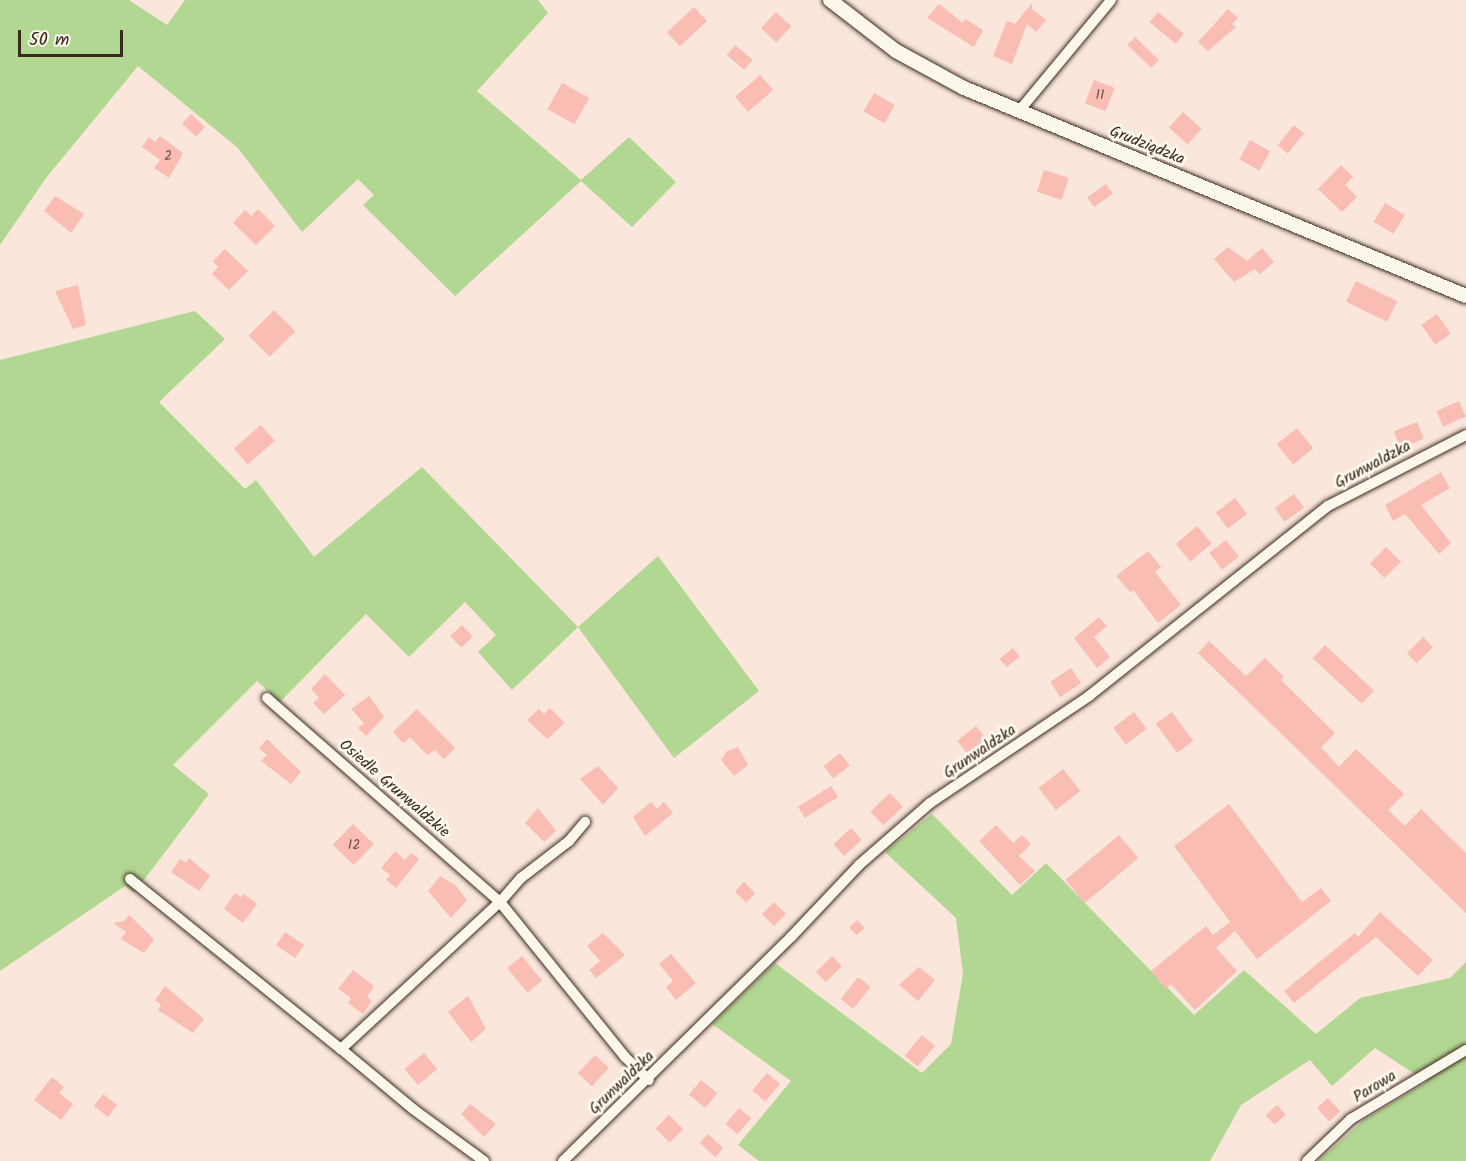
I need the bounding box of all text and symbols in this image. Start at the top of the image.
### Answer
scale bar [21,18,126,56]
text: 50 m [29,26,69,55]
house number: 11 [1096,87,1104,103]
street label: Grudziądzka [1107,122,1187,170]
house number: 2 [164,148,172,164]
street label: Grunwaldzka [1332,437,1414,493]
street label: Grunwaldzka [940,721,1020,783]
street label: Osiedle Grunwaldzkie [335,736,453,842]
house number: 12 [348,837,360,853]
street label: Grunwaldzka [585,1047,659,1119]
street label: Parowa [1350,1067,1400,1107]

